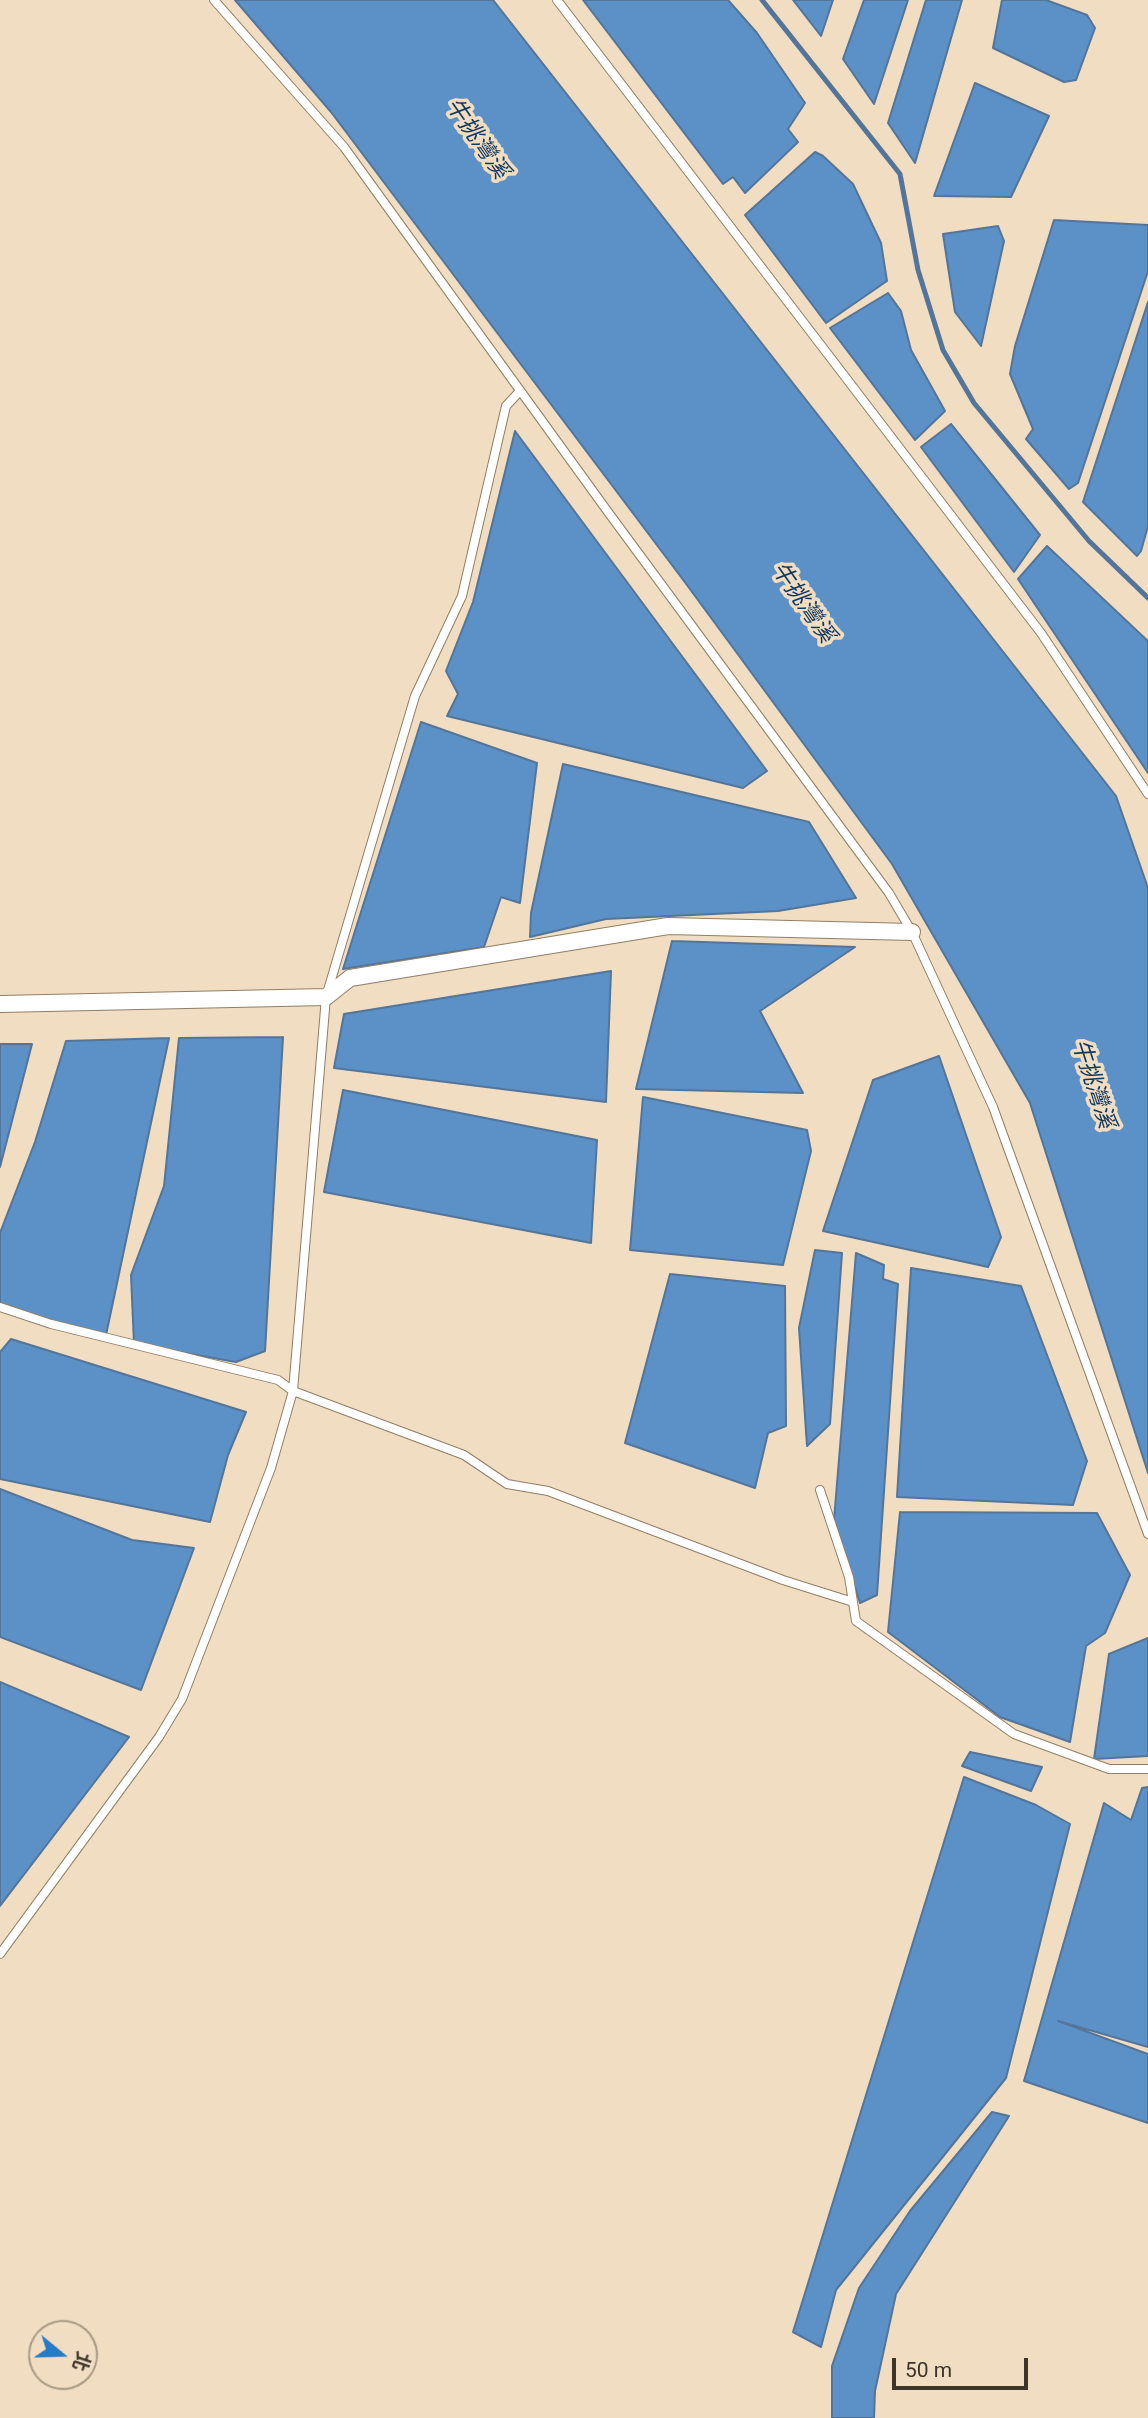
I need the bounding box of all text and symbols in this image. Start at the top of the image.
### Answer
water label: 牛挑灣溪 [438,93,514,185]
water label: 牛挑灣溪 [764,557,840,649]
water label: 牛挑灣溪 [1065,1036,1119,1132]
north arrow [28,2320,98,2390]
scale bar [896,2344,1032,2388]
text: 北 [67,2349,95,2374]
text: 50 m [905,2358,952,2382]

